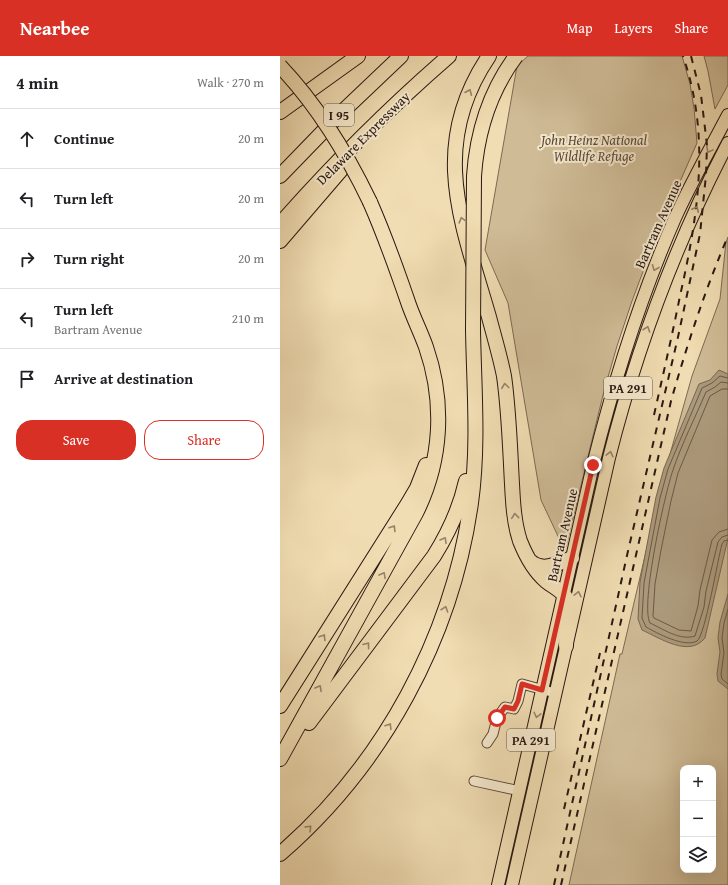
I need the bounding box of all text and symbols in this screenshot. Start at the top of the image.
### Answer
text: Nearbee [20,14,90,42]
text: Map [567,18,593,38]
text: Layers [615,18,653,38]
text: Share [675,18,708,38]
text: 4 min [16,70,58,95]
text: Walk · 270 m [197,73,264,92]
street label: Delaware Expressway [312,87,414,189]
one-way arrow [465,89,473,96]
road number: I 95 [324,104,354,126]
icon: ahead [16,128,38,150]
text: Continue [54,128,115,149]
text: 20 m [238,129,264,148]
park label: John Heinz National Wildlife Refuge [539,130,648,166]
one-way arrow [707,146,714,153]
street label: Bartram Avenue [630,176,687,271]
icon: left [16,188,38,210]
text: Turn left [54,188,113,209]
text: 20 m [238,189,264,208]
one-way arrow [691,205,699,213]
one-way arrow [458,216,467,223]
icon: right [16,248,38,270]
text: Turn right [54,248,125,269]
text: 20 m [238,249,264,268]
one-way arrow [652,263,660,271]
text: Turn left [54,299,113,320]
icon: left [16,308,38,330]
text: 210 m [232,309,264,328]
text: Bartram Avenue [54,320,142,339]
one-way arrow [642,326,651,333]
icon: arrive [16,368,38,390]
text: Arrive at destination [54,368,193,389]
road number: PA 291 [604,377,652,399]
one-way arrow [501,383,510,389]
button: Save [16,420,136,460]
button: Share [144,420,264,460]
one-way arrow [605,450,614,457]
route end [584,456,602,474]
street label: Bartram Avenue [542,486,583,584]
one-way arrow [510,512,519,519]
one-way arrow [388,525,395,532]
one-way arrow [439,537,446,544]
one-way arrow [378,572,385,579]
one-way arrow [573,591,581,597]
one-way arrow [440,606,449,613]
one-way arrow [319,634,326,641]
one-way arrow [363,642,370,649]
one-way arrow [315,685,322,692]
route start [488,709,506,727]
one-way arrow [533,712,541,718]
one-way arrow [385,723,392,730]
road number: PA 291 [507,729,555,751]
map controls [680,765,716,873]
button: + [680,765,716,801]
button: − [680,801,716,837]
one-way arrow [304,825,312,832]
button: layers [680,837,716,873]

